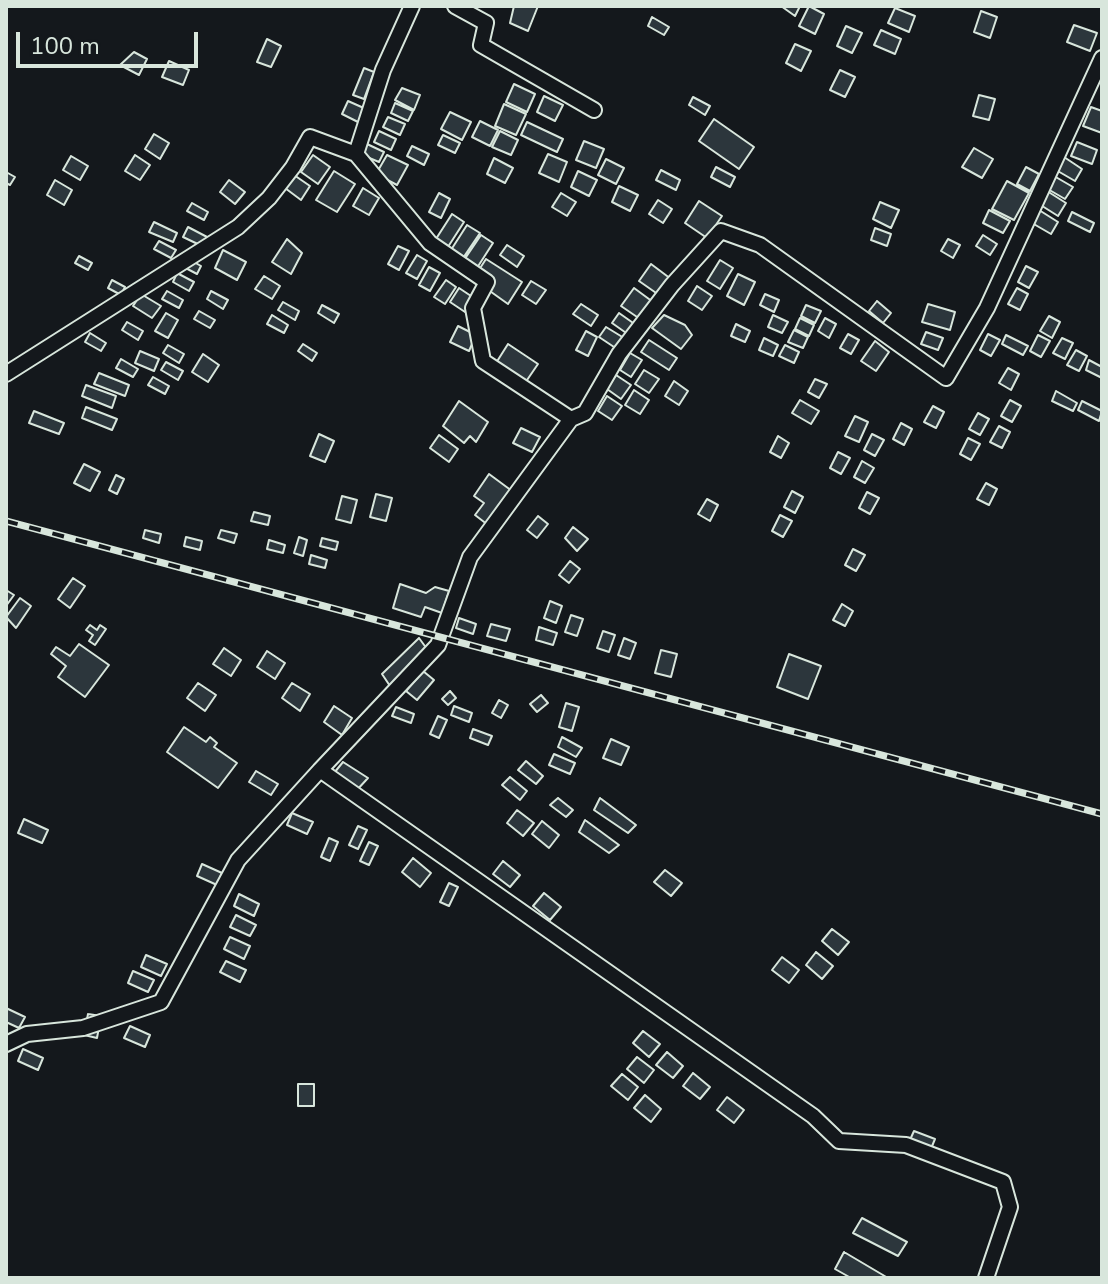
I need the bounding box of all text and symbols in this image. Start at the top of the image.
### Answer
scale bar [20,16,202,66]
text: 100 m [30,30,100,62]

